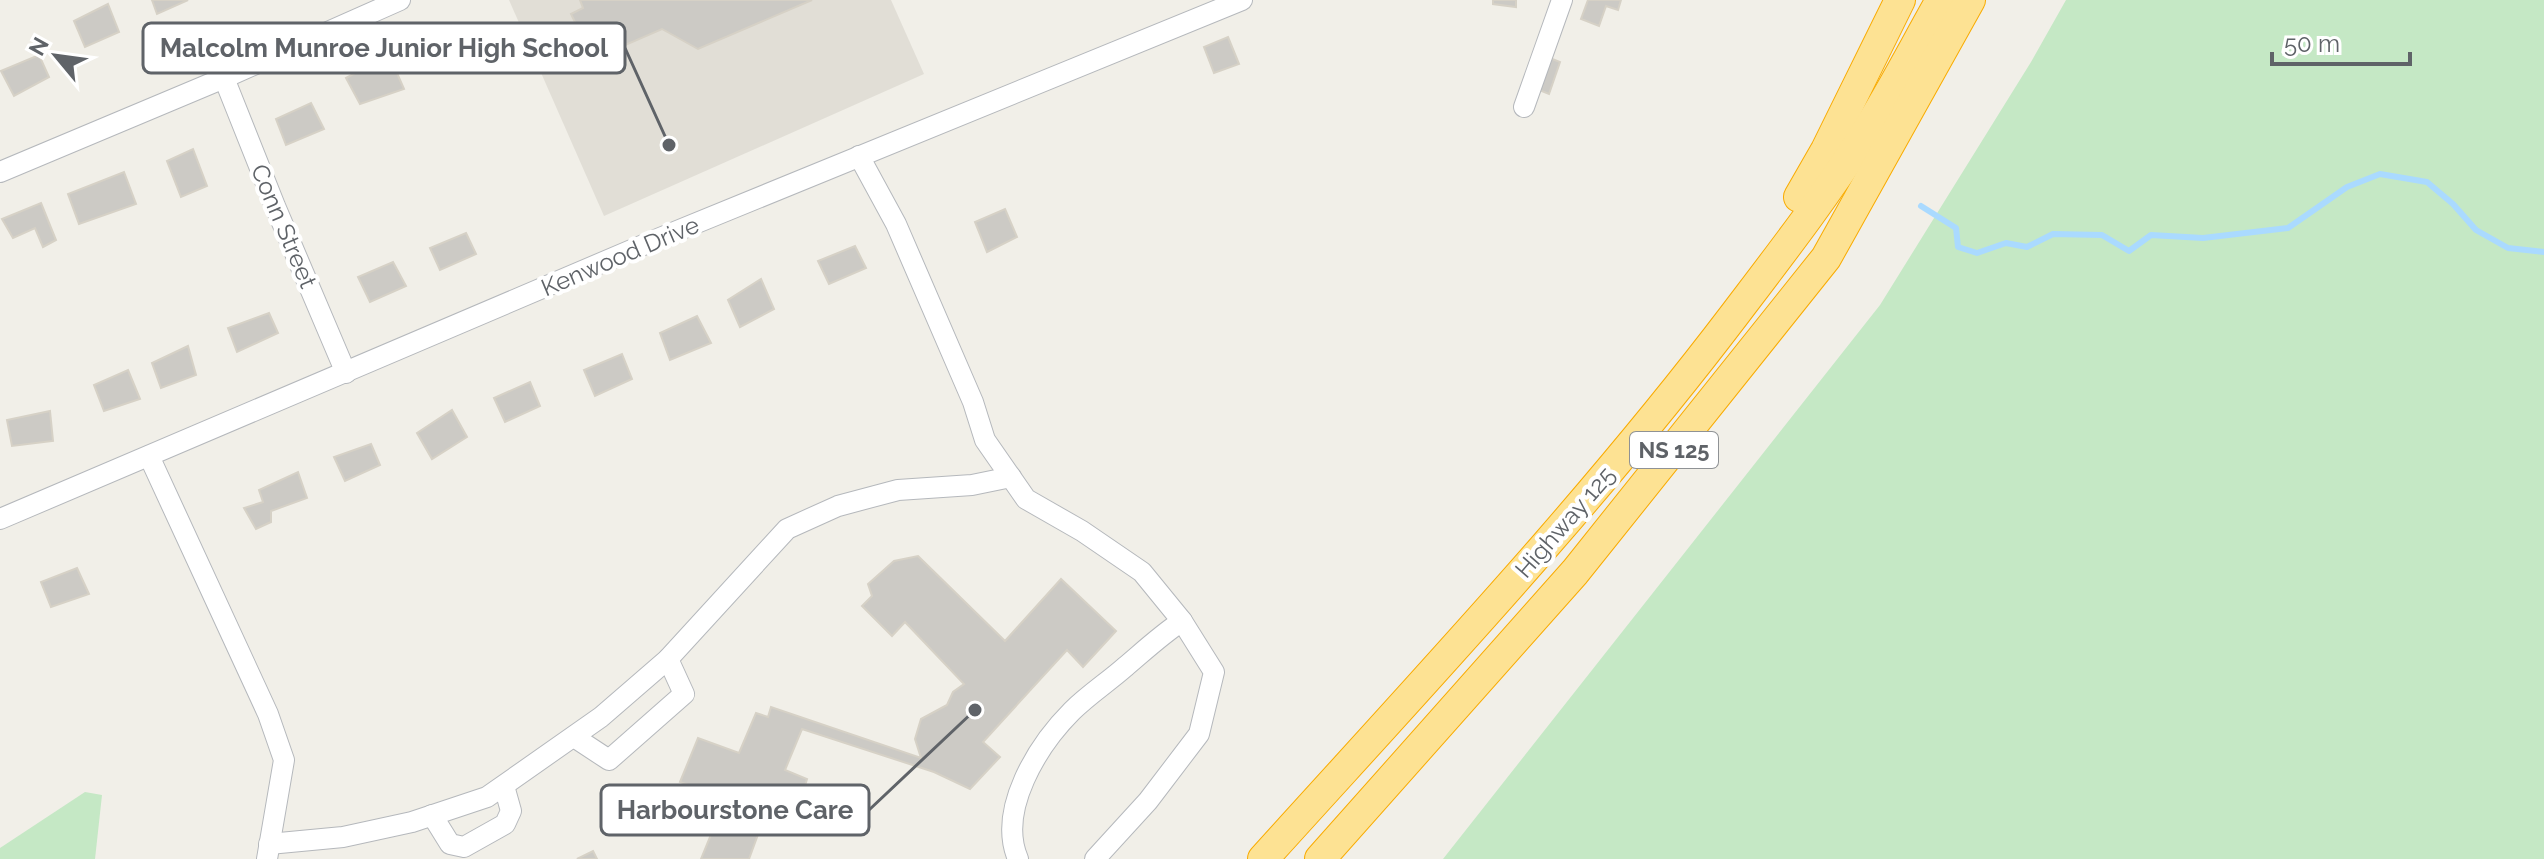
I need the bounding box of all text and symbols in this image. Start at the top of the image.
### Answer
north arrow [16,16,96,96]
scale bar [2272,16,2410,66]
callout: Malcolm Munroe Junior High School [143,23,625,73]
text: 50 m [2284,29,2340,58]
text: N [23,33,54,60]
text: Malcolm Munroe Junior High School [160,33,609,63]
street label: Conn Street [245,160,323,292]
street label: Kenwood Drive [537,210,703,302]
road number: NS 125 [1630,432,1718,468]
street label: Highway 125 [1509,461,1621,583]
callout: Harbourstone Care [601,785,869,835]
text: Harbourstone Care [617,795,854,825]

